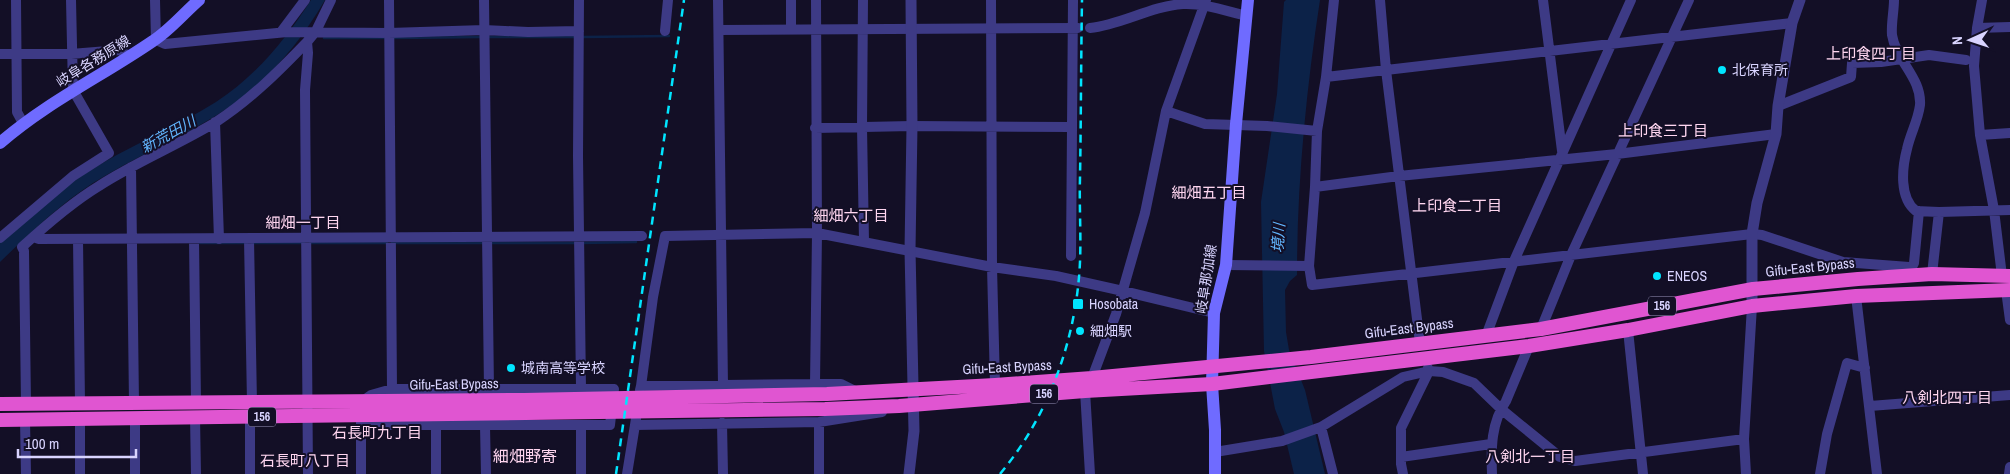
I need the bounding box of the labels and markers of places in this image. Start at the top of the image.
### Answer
place label: 北保育所 [1732,61,1788,79]
marker: 北保育所 [1716,64,1728,76]
place label: ENEOS [1667,267,1708,285]
marker: ENEOS [1651,270,1663,282]
place label: Hosobata [1089,295,1139,313]
marker: Hosobata [1071,297,1085,311]
place label: 細畑駅 [1090,322,1132,340]
marker: 細畑駅 [1074,325,1086,337]
place label: 城南高等学校 [521,359,605,377]
marker: 城南高等学校 [505,362,517,374]

